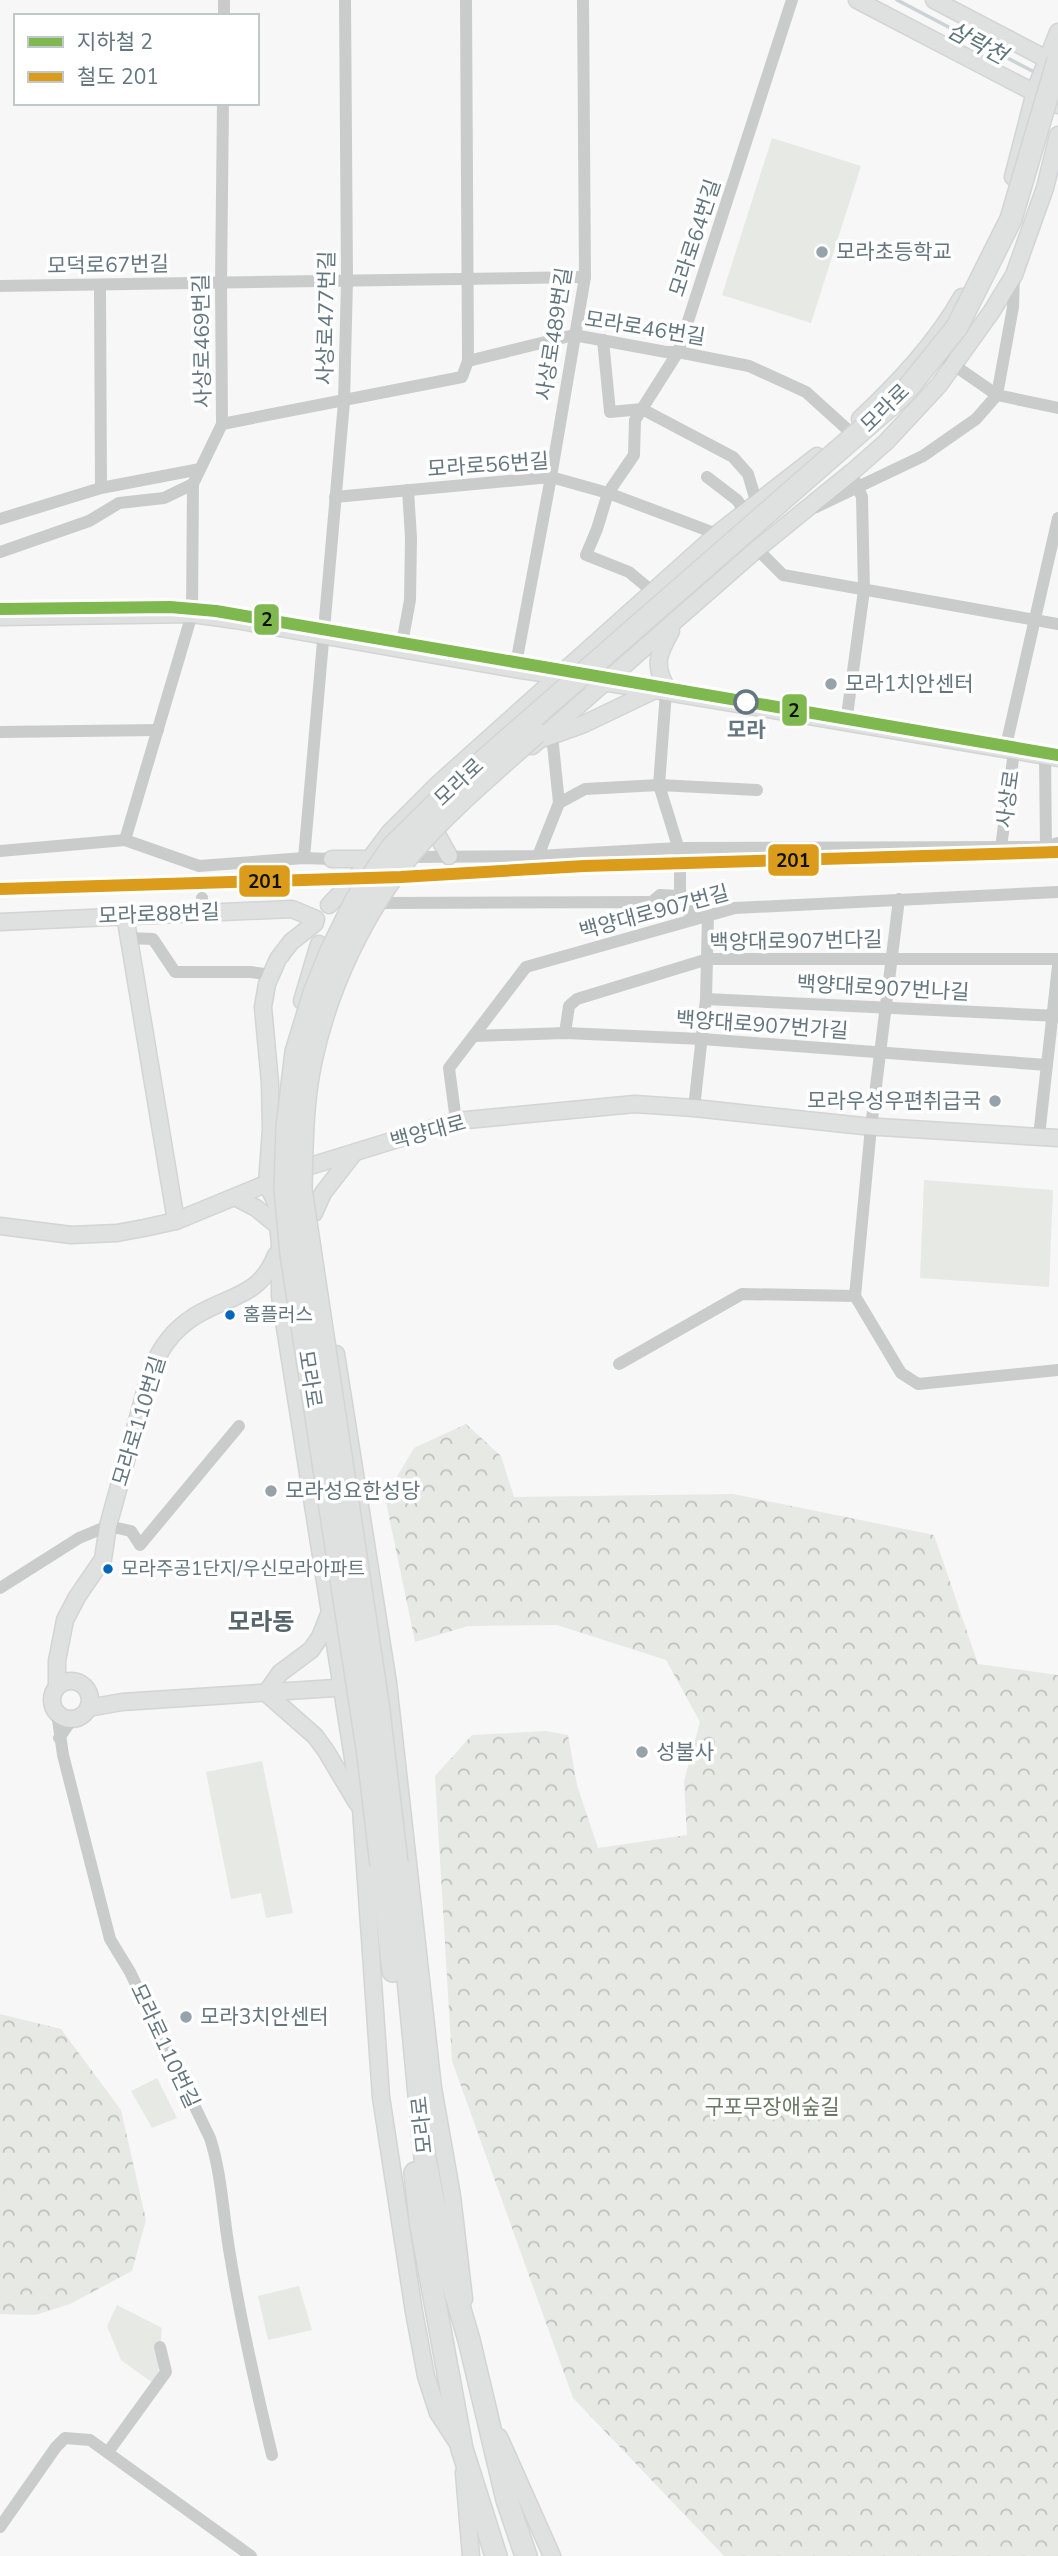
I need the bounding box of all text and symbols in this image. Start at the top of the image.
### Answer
legend [14,14,259,105]
water label: 삼락천 [942,14,1015,73]
text: 지하철 2 [77,28,153,56]
text: 철도 201 [77,63,159,91]
street label: 모라로64번길 [663,176,727,300]
place label: 모라초등학교 [836,238,952,266]
marker: 모라초등학교 [814,244,830,260]
street label: 모덕로67번길 [47,250,169,280]
street label: 사상로477번길 [311,251,341,385]
street label: 사상로489번길 [530,265,578,403]
street label: 사상로469번길 [187,274,217,408]
street label: 모라로46번길 [583,305,707,351]
street label: 모라로 [854,378,916,438]
street label: 모라로56번길 [426,447,550,483]
line badge: 2 [253,603,280,636]
text: 2 [261,607,273,633]
place label: 모라1치안센터 [845,670,974,698]
marker: 모라1치안센터 [823,676,839,692]
marker: 모라 [734,690,758,714]
line badge: 2 [781,693,808,727]
text: 2 [788,698,800,724]
place label: 모라 [727,716,766,744]
street label: 모라로 [428,752,490,812]
street label: 사상로 [990,768,1026,830]
line badge: 201 [767,843,820,877]
text: 201 [776,848,810,874]
line badge: 201 [238,864,291,898]
text: 201 [248,869,282,895]
street label: 백양대로907번길 [576,879,732,945]
street label: 모라로88번길 [98,898,220,930]
street label: 백양대로907번다길 [709,925,883,957]
street label: 백양대로907번나길 [796,969,970,1007]
street label: 백양대로907번가길 [675,1005,849,1045]
place label: 모라우성우편취급국 [807,1087,981,1115]
marker: 모라우성우편취급국 [987,1093,1003,1109]
street label: 백양대로 [387,1108,469,1156]
place label: 홈플러스 [243,1302,313,1328]
marker: 홈플러스 [223,1308,237,1322]
street label: 모라로 [292,1348,328,1410]
street label: 모라로110번길 [106,1353,172,1489]
place label: 모라성요한성당 [285,1477,420,1505]
marker: 모라성요한성당 [263,1483,279,1499]
place label: 모라주공1단지/우신모라아파트 [121,1556,365,1582]
marker: 모라주공1단지/우신모라아파트 [101,1562,115,1576]
district label: 모라동 [228,1606,294,1638]
place label: 성불사 [656,1738,714,1766]
marker: 성불사 [634,1744,650,1760]
street label: 모라로110번길 [124,1979,206,2113]
place label: 모라3치안센터 [200,2003,329,2031]
marker: 모라3치안센터 [178,2009,194,2025]
park label: 구포무장애숲길 [704,2093,840,2121]
street label: 모라로 [405,2095,439,2155]

